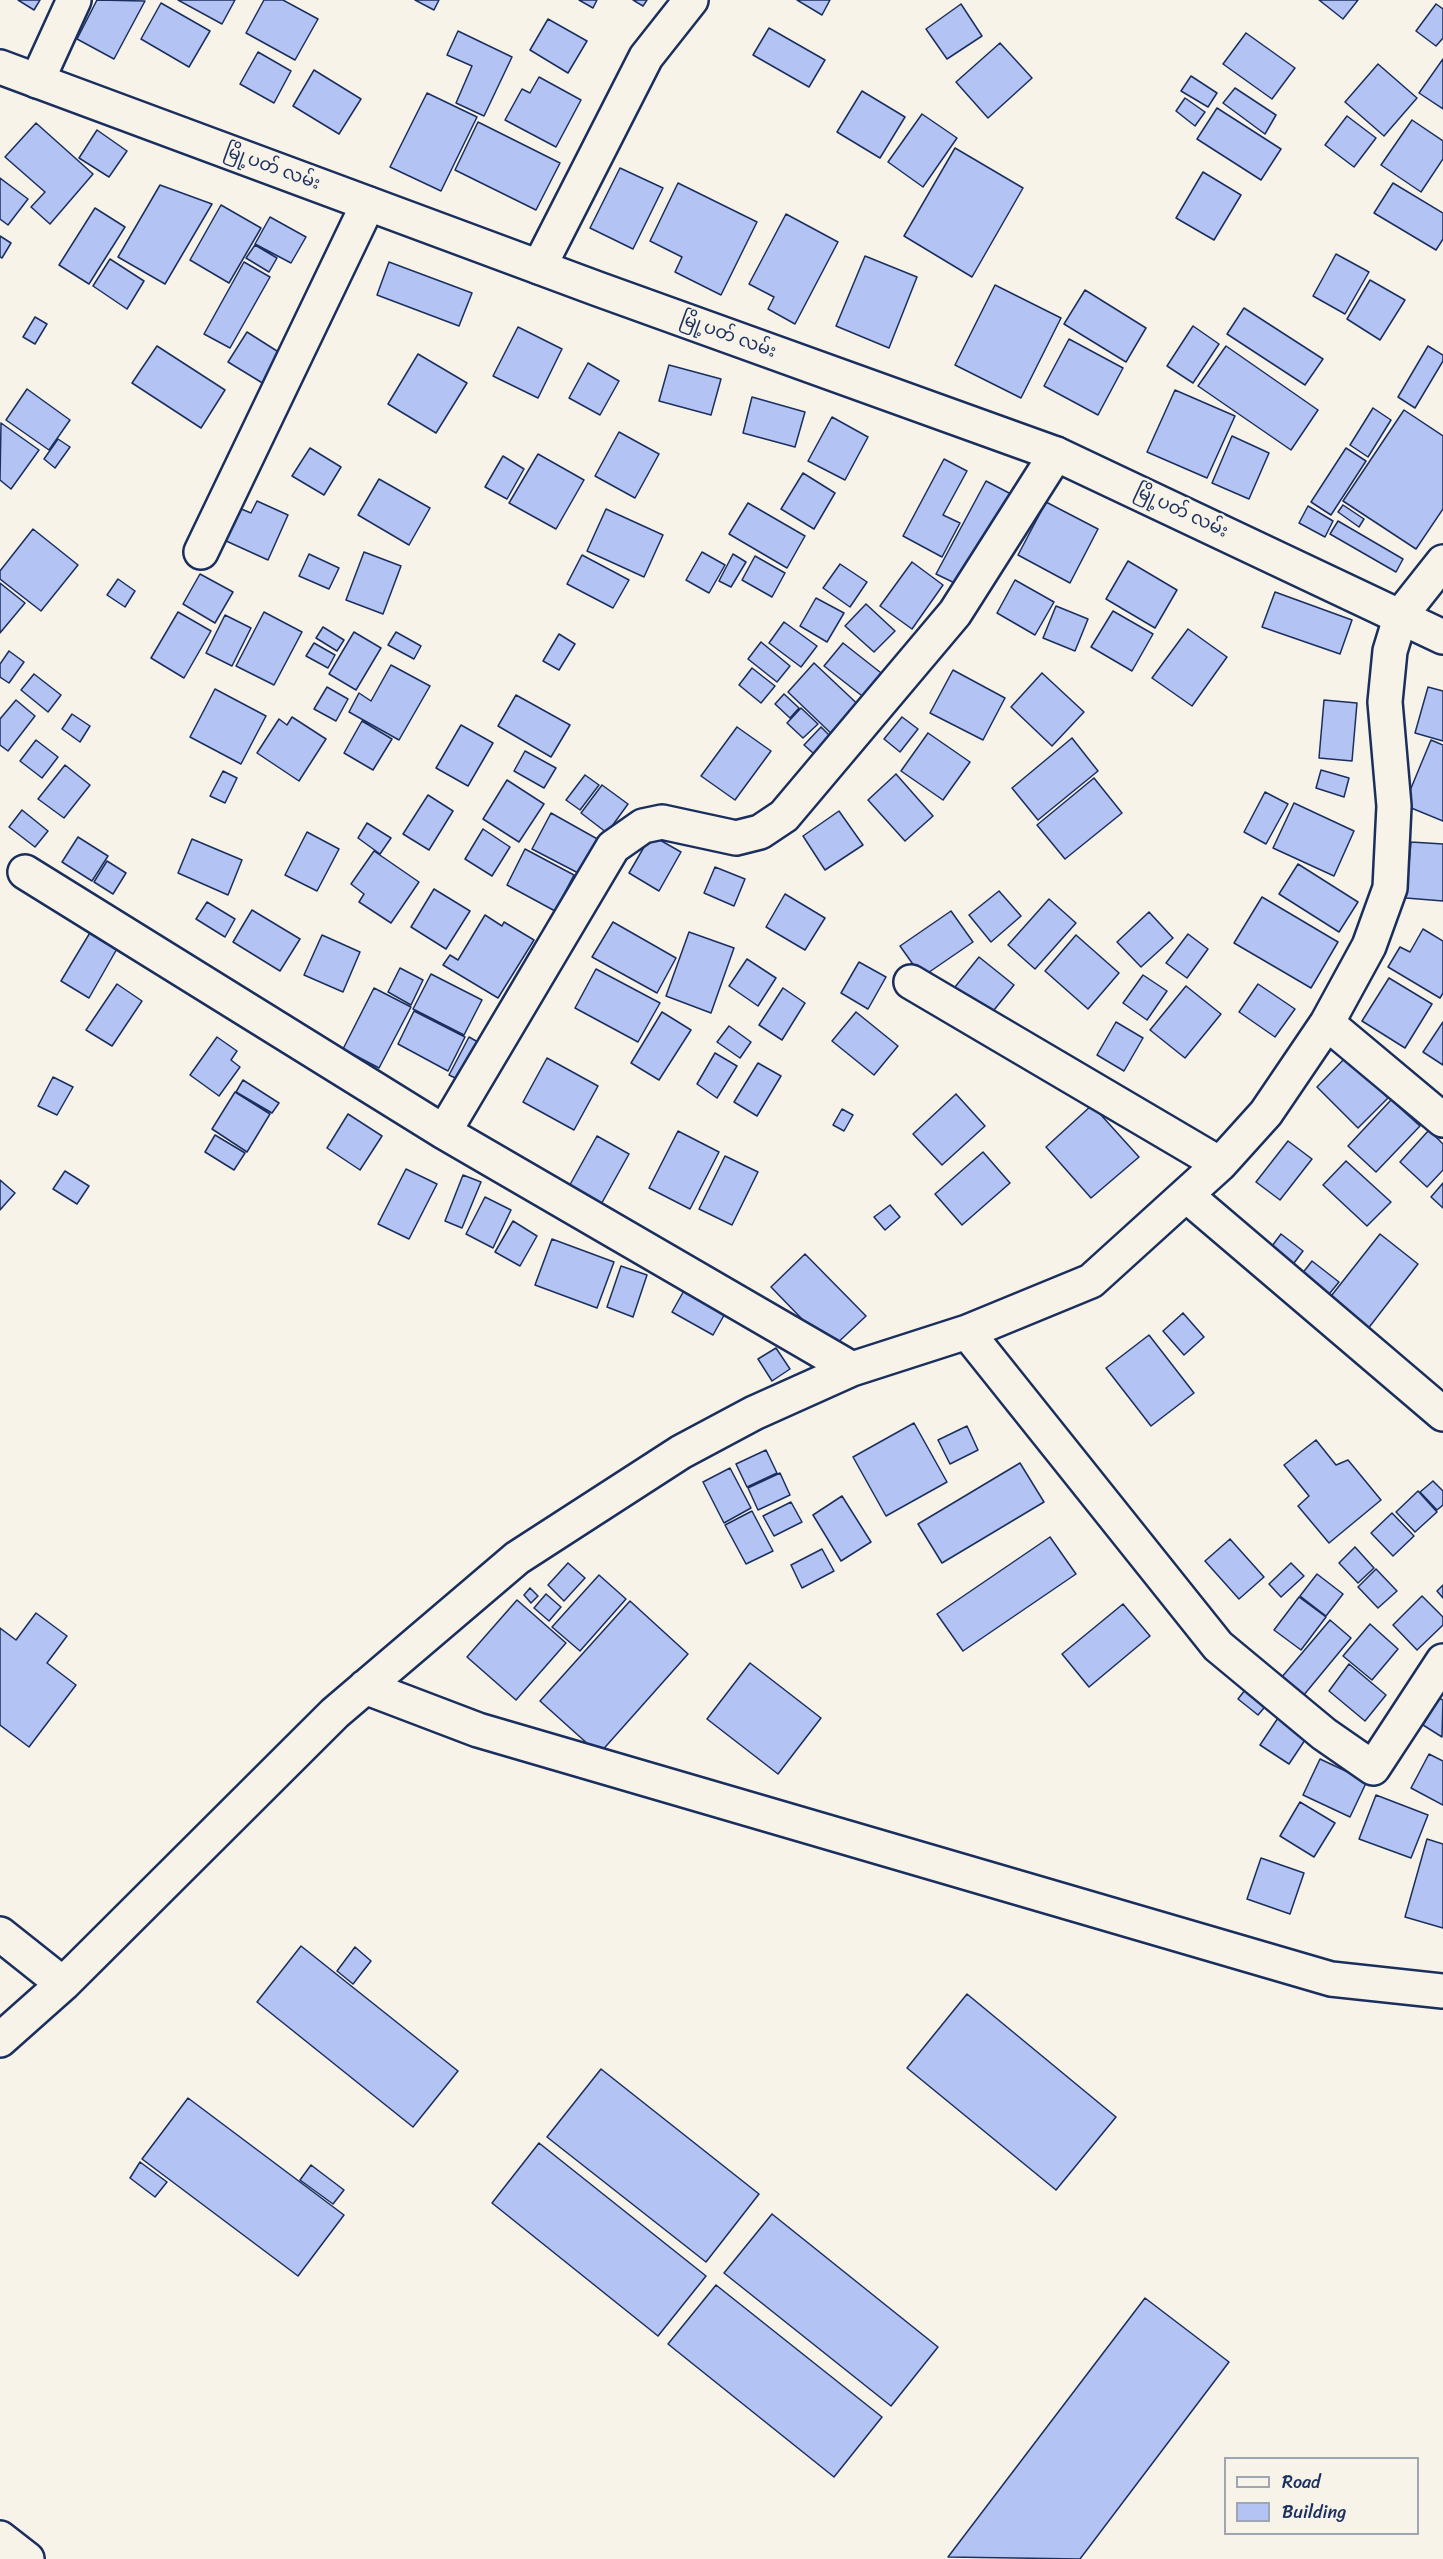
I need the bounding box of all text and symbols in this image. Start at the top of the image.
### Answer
street label: မြို့ပတ် လမ်း [221,141,323,195]
street label: မြို့ပတ် လမ်း [677,309,779,363]
street label: မြို့ပတ် လမ်း [1131,481,1231,543]
legend [1224,2457,1419,2535]
text: Road [1282,2466,1321,2498]
text: Building [1282,2496,1346,2528]

